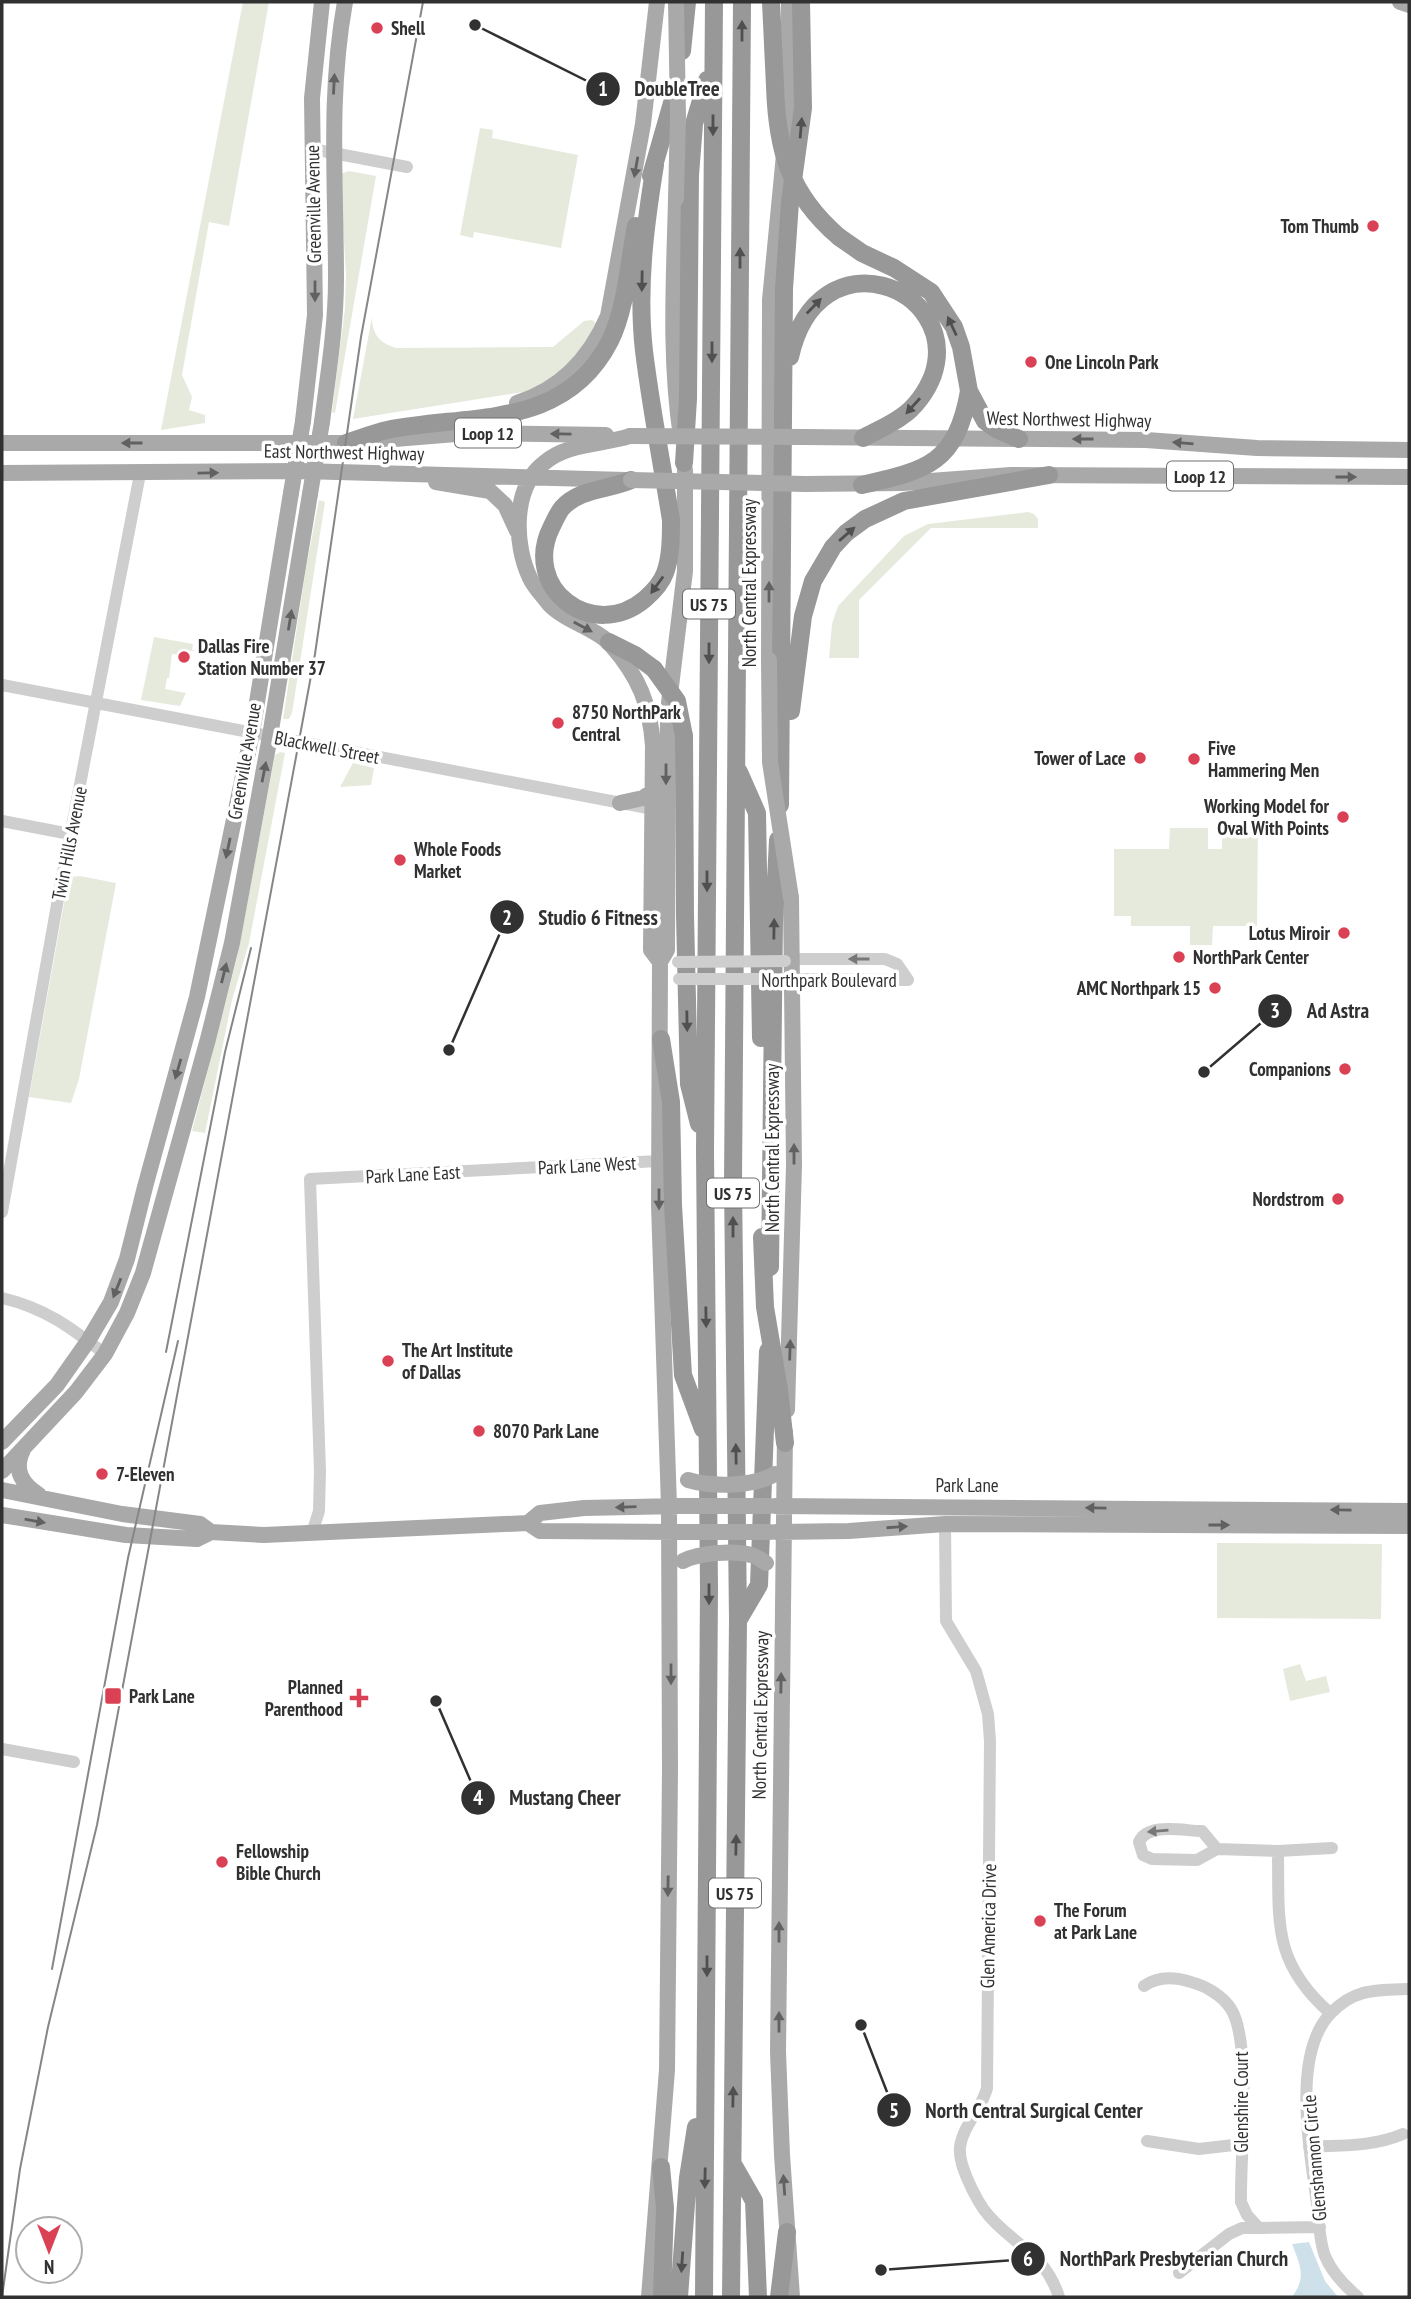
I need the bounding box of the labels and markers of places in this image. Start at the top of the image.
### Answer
place label: Shell [391,16,426,40]
marker: Shell [369,20,385,36]
callout: DoubleTree [585,68,734,110]
place label: Tom Thumb [1281,214,1359,238]
marker: Tom Thumb [1365,218,1381,234]
place label: One Lincoln Park [1045,350,1159,374]
marker: One Lincoln Park [1023,354,1039,370]
place label: Dallas Fire Station Number 37 [198,634,326,680]
marker: Dallas Fire Station Number 37 [176,649,192,665]
place label: 8750 NorthPark Central [572,700,681,746]
marker: 8750 NorthPark Central [550,715,566,731]
place label: Five Hammering Men [1208,736,1319,782]
place label: Tower of Lace [1034,746,1126,770]
marker: Tower of Lace [1132,750,1148,766]
marker: Five Hammering Men [1186,751,1202,767]
place label: Working Model for Oval With Points [1203,794,1329,840]
marker: Working Model for Oval With Points [1335,809,1351,825]
place label: Whole Foods Market [413,837,502,883]
marker: Whole Foods Market [392,852,408,868]
callout: Studio 6 Fitness [490,896,672,938]
place label: Lotus Miroir [1249,921,1330,945]
marker: Lotus Miroir [1336,925,1352,941]
place label: NorthPark Center [1193,945,1309,969]
marker: NorthPark Center [1171,949,1187,965]
place label: AMC Northpark 15 [1076,976,1201,1000]
marker: AMC Northpark 15 [1207,980,1223,996]
callout: Ad Astra [1258,990,1384,1032]
place label: Companions [1249,1057,1331,1081]
marker: Companions [1337,1061,1353,1077]
place label: Nordstrom [1252,1187,1324,1211]
marker: Nordstrom [1330,1191,1346,1207]
place label: The Art Institute of Dallas [402,1338,513,1384]
marker: The Art Institute of Dallas [380,1353,396,1369]
place label: 8070 Park Lane [493,1419,599,1443]
marker: 8070 Park Lane [471,1423,487,1439]
place label: 7-Eleven [116,1462,175,1486]
marker: 7-Eleven [94,1466,110,1482]
place label: Planned Parenthood [265,1675,343,1721]
place label: Park Lane [129,1684,195,1708]
marker: Park Lane [103,1686,123,1706]
marker: Planned Parenthood [349,1688,369,1708]
callout: Mustang Cheer [460,1777,635,1819]
place label: Fellowship Bible Church [236,1839,321,1885]
marker: Fellowship Bible Church [214,1854,230,1870]
place label: The Forum at Park Lane [1054,1898,1137,1944]
marker: The Forum at Park Lane [1032,1913,1048,1929]
callout: North Central Surgical Center [876,2089,1157,2131]
callout: NorthPark Presbyterian Church [1011,2238,1303,2280]

